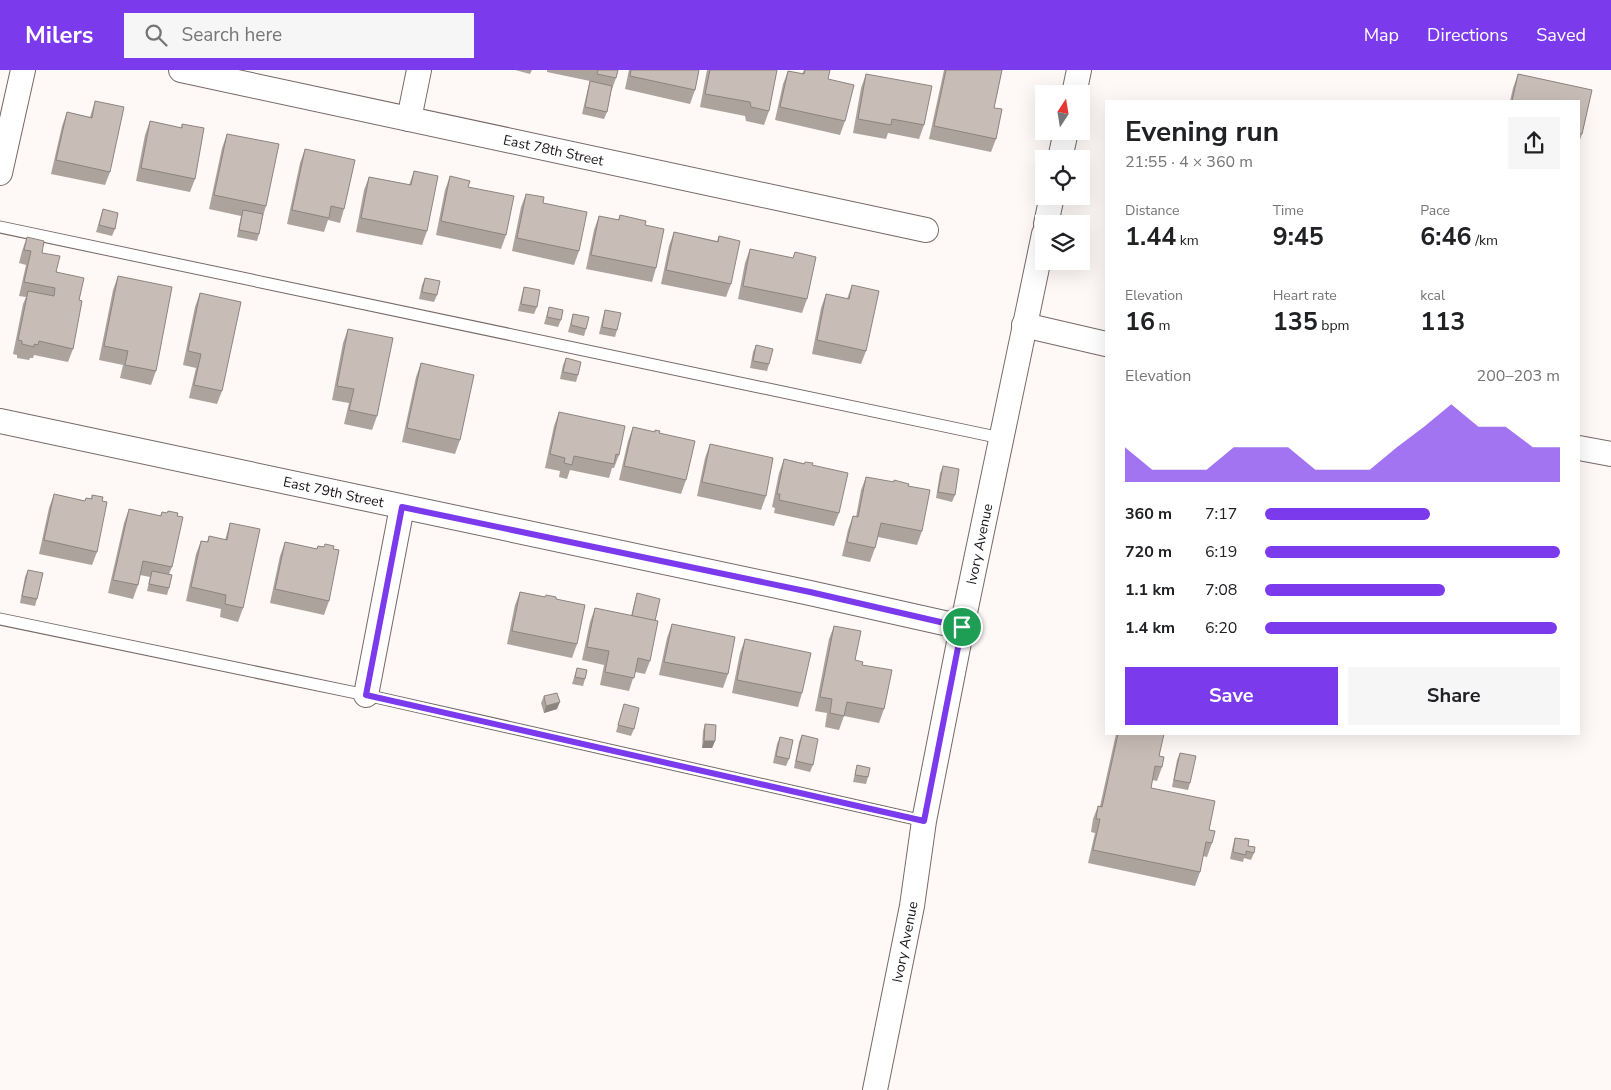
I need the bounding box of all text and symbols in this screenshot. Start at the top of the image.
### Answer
search box [124,13,474,58]
text: Milers [25,19,94,51]
icon: search [142,21,170,49]
text: Search here [182,22,282,48]
text: Map [1364,23,1399,47]
text: Directions [1427,23,1508,47]
text: Saved [1536,23,1586,47]
north arrow [1035,85,1090,140]
map controls [1035,85,1090,270]
text: Evening run [1125,113,1279,151]
button: share [1508,117,1560,169]
street label: East 78th Street [502,130,606,170]
button: locate [1035,150,1090,205]
text: 21:55 · 4 × 360 m [1125,151,1253,173]
text: Distance [1125,201,1179,220]
text: Time [1273,201,1304,220]
text: Pace [1420,201,1450,220]
button: layers [1035,215,1090,270]
text: 1.44 [1125,220,1176,254]
text: 9:45 [1273,220,1324,254]
text: 6:46 [1420,220,1472,254]
text: km [1176,231,1199,250]
text: /km [1472,231,1498,250]
text: Elevation [1125,286,1183,305]
text: Heart rate [1273,286,1337,305]
text: kcal [1420,286,1445,305]
text: 16 [1125,305,1155,339]
text: 135 [1273,305,1318,339]
text: 113 [1420,305,1465,339]
text: m [1155,316,1171,335]
text: bpm [1318,316,1350,335]
text: Elevation [1125,365,1191,387]
text: 200–203 m [1477,365,1560,387]
street label: East 79th Street [282,472,386,512]
street label: Ivory Avenue [962,502,997,586]
text: 360 m [1125,503,1172,525]
text: 7:17 [1205,503,1237,525]
text: 720 m [1125,541,1172,563]
text: 6:19 [1205,541,1237,563]
text: 1.1 km [1125,579,1175,601]
text: 7:08 [1205,579,1237,601]
pin [941,606,983,648]
icon: arrive [948,613,976,641]
text: 1.4 km [1125,617,1175,639]
text: 6:20 [1205,617,1237,639]
button: Save [1125,667,1338,725]
button: Share [1348,667,1560,725]
street label: Ivory Avenue [887,900,922,984]

